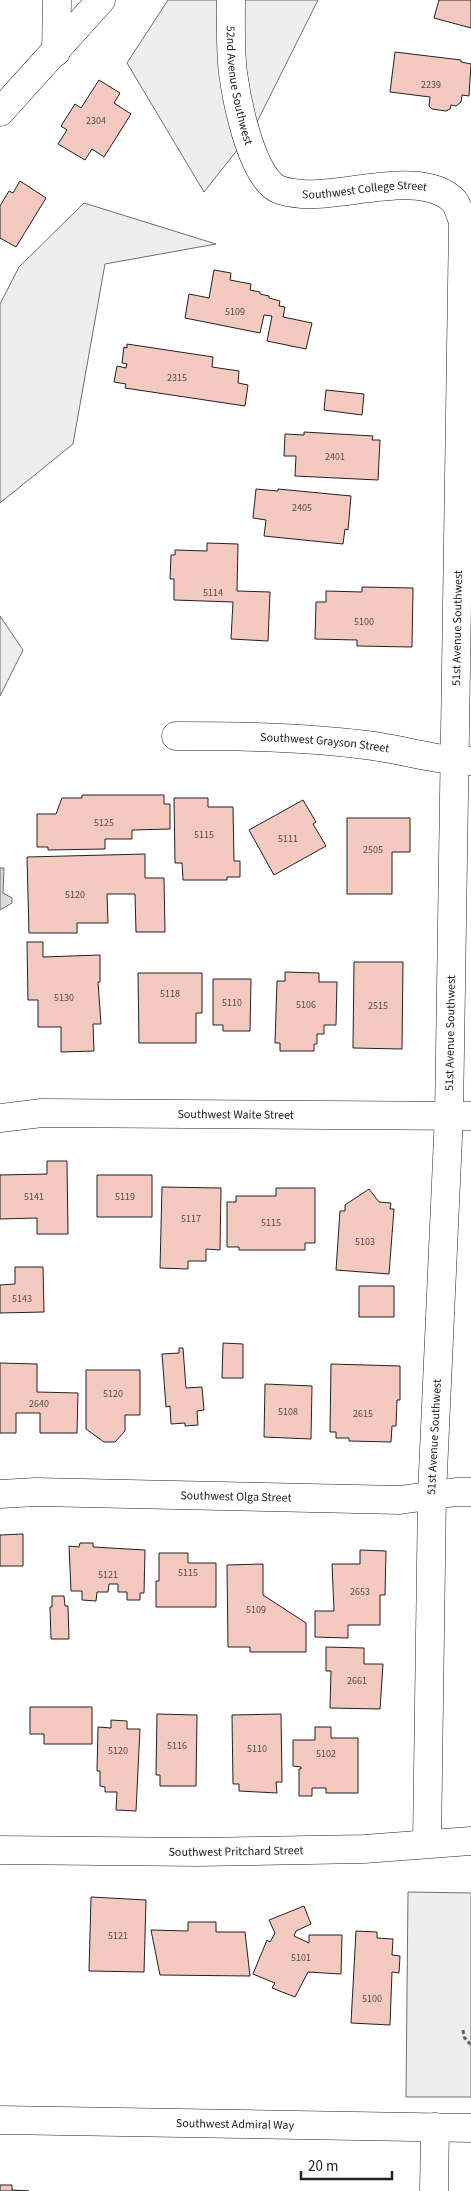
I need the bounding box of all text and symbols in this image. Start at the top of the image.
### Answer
street label: 52nd Avenue Southwest [222,26,257,147]
house number: 2239 [421,78,441,92]
house number: 2304 [86,114,106,128]
street label: Southwest College Street [301,177,428,203]
house number: 5109 [225,305,245,319]
house number: 2315 [167,371,187,385]
house number: 2401 [325,450,345,464]
house number: 2405 [292,501,312,515]
street label: 51st Avenue Southwest [448,570,467,686]
house number: 5114 [203,586,223,600]
house number: 5100 [354,615,374,629]
street label: Southwest Grayson Street [260,729,391,757]
house number: 5125 [94,816,114,830]
house number: 5115 [194,828,214,842]
house number: 5111 [278,832,298,846]
house number: 2505 [363,843,383,857]
house number: 5120 [65,888,85,902]
street label: 51st Avenue Southwest [441,975,460,1091]
house number: 5118 [160,987,180,1001]
house number: 5130 [54,991,74,1005]
house number: 5110 [222,996,242,1010]
house number: 5106 [296,998,316,1012]
house number: 2515 [368,999,388,1013]
street label: Southwest Waite Street [177,1106,294,1124]
house number: 5141 [24,1190,44,1204]
house number: 5119 [115,1190,135,1204]
house number: 5117 [181,1212,201,1226]
house number: 5115 [261,1216,281,1230]
house number: 5103 [355,1235,375,1249]
house number: 5143 [12,1292,32,1306]
street label: 51st Avenue Southwest [423,1379,446,1495]
house number: 5120 [103,1387,123,1401]
house number: 2640 [29,1397,49,1411]
house number: 5108 [278,1405,298,1419]
house number: 2615 [353,1407,373,1421]
street label: Southwest Olga Street [180,1487,292,1507]
house number: 5115 [178,1566,198,1580]
house number: 5121 [98,1568,118,1582]
house number: 2653 [350,1585,370,1599]
house number: 5109 [246,1603,266,1617]
house number: 2661 [347,1674,367,1688]
house number: 5116 [167,1739,187,1753]
house number: 5110 [247,1742,267,1756]
house number: 5120 [108,1744,128,1758]
house number: 5102 [316,1747,336,1761]
street label: Southwest Pritchard Street [168,1842,304,1861]
house number: 5121 [108,1929,128,1943]
house number: 5101 [291,1951,311,1965]
house number: 5100 [362,1992,382,2006]
street label: Southwest Admiral Way [176,2115,295,2134]
scale bar [301,2148,392,2180]
text: 20 m [308,2156,338,2177]

